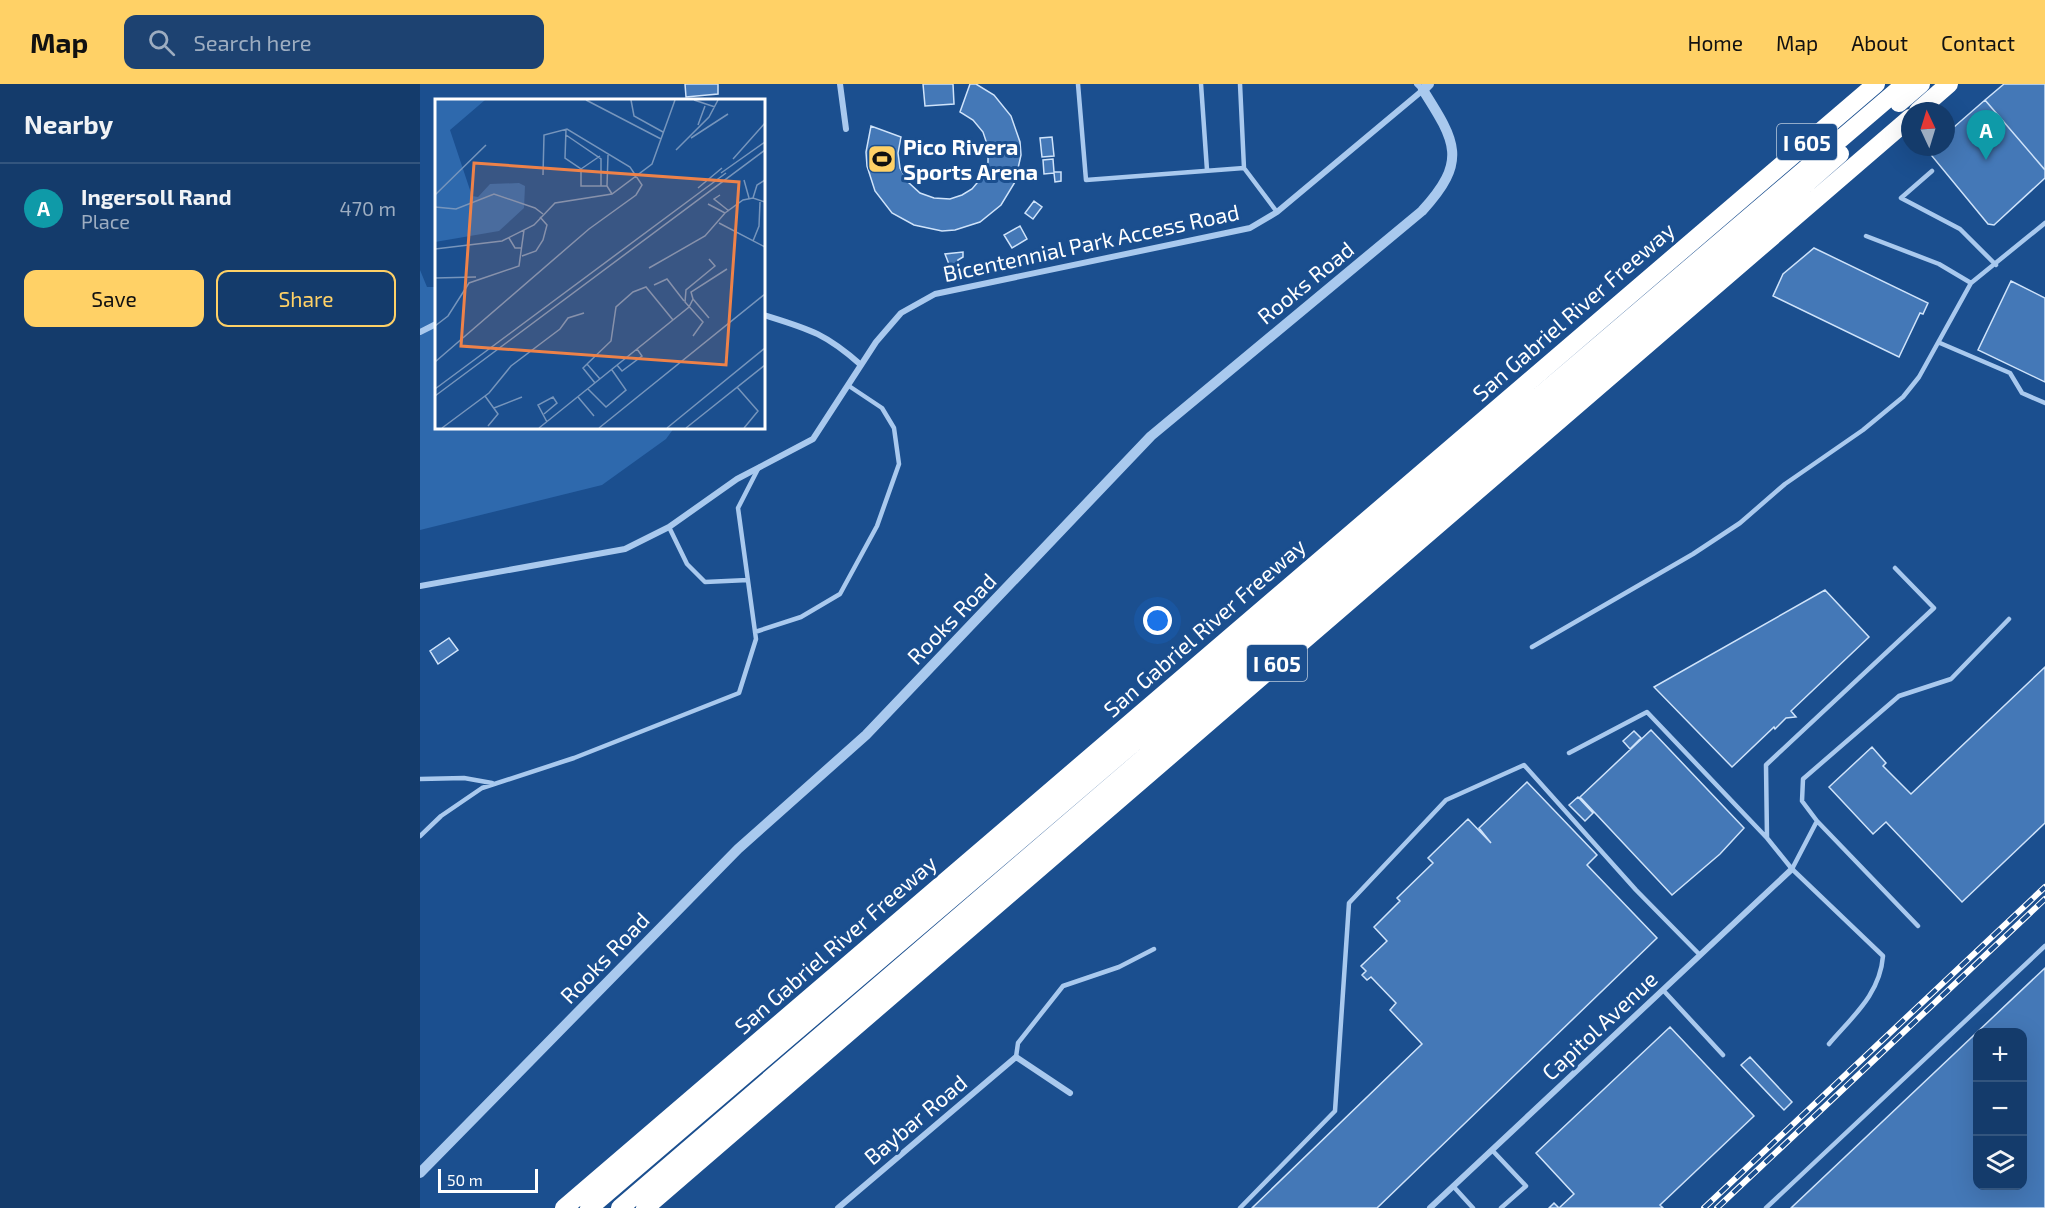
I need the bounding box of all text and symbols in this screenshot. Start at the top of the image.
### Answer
search box [124,15,544,69]
text: Map [30,25,88,59]
icon: search [145,26,178,59]
text: Search here [193,29,312,55]
text: Home [1687,30,1743,55]
text: Map [1776,30,1818,55]
text: About [1851,30,1908,55]
text: Contact [1941,30,2015,55]
inset map [435,99,765,429]
north arrow [1901,102,1955,156]
text: Nearby [24,108,113,139]
pin: A [1966,110,2006,160]
road number: I 605 [1777,124,1837,160]
place label: Pico Rivera Sports Arena [903,133,1038,184]
sports icon: Pico Rivera Sports Arena [866,143,898,175]
text: Ingersoll Rand [81,183,232,209]
text: A [37,196,50,220]
text: 470 m [339,196,396,220]
street label: Bicentennial Park Access Road [940,198,1242,286]
text: Place [81,209,130,233]
street label: San Gabriel River Freeway [1467,216,1679,406]
street label: Rooks Road [1252,235,1358,329]
button: Save [24,270,204,327]
button: Share [216,270,396,327]
street label: San Gabriel River Freeway [1098,532,1310,722]
street label: Rooks Road [901,567,1001,669]
your location [1143,606,1172,635]
road number: I 605 [1247,645,1307,681]
street label: San Gabriel River Freeway [729,849,941,1039]
street label: Rooks Road [554,906,654,1008]
street label: Capitol Avenue [1536,965,1662,1085]
map controls [1973,1028,2027,1190]
button: + [1973,1028,2027,1082]
street label: Baybar Road [858,1069,972,1169]
button: − [1973,1082,2027,1136]
button: layers [1973,1136,2027,1190]
scale bar [438,1166,538,1194]
text: 50 m [447,1170,483,1189]

